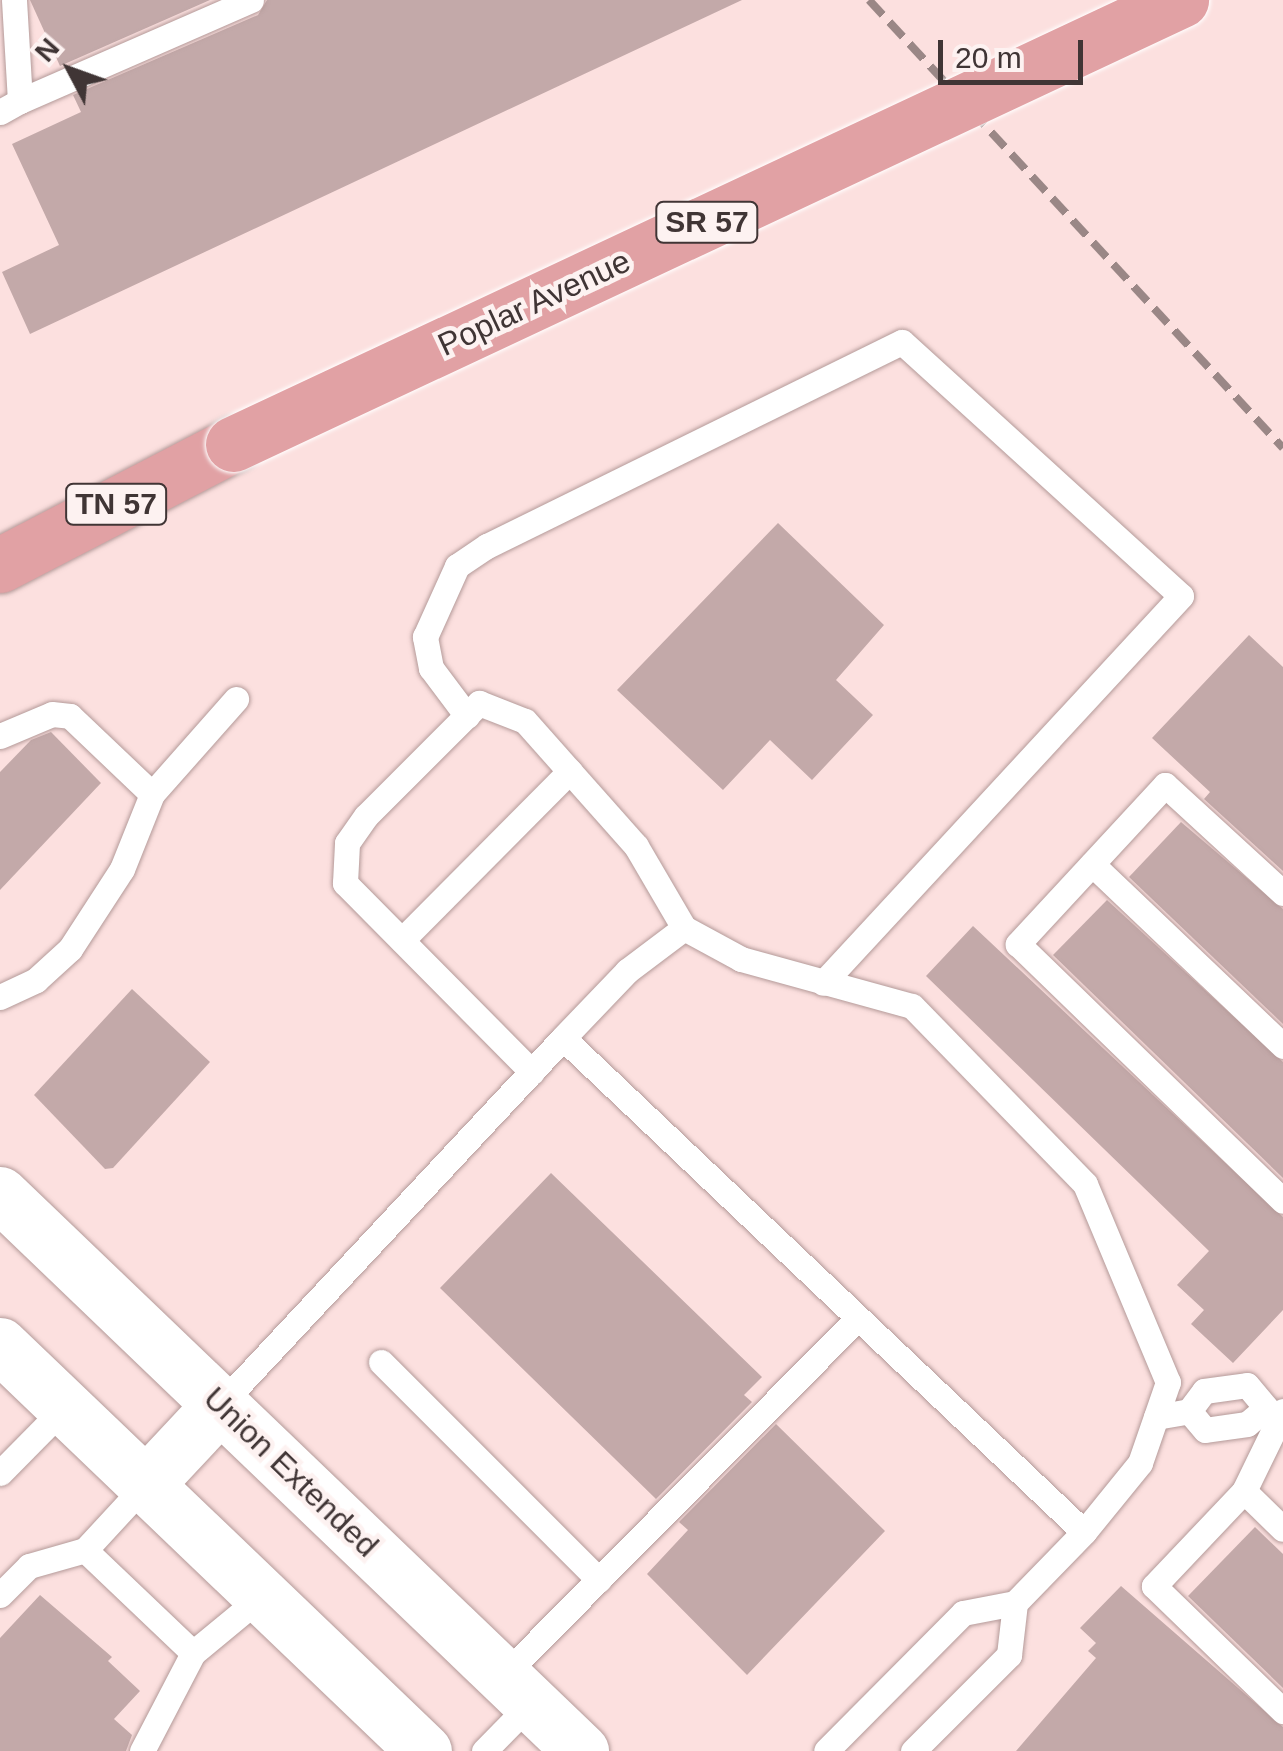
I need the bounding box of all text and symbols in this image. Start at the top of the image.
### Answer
north arrow [20,20,120,120]
scale bar [943,20,1088,82]
text: N [29,32,65,68]
text: 20 m [955,41,1022,74]
road number: SR 57 [654,197,760,247]
street label: Poplar Avenue [431,241,637,365]
road number: TN 57 [64,479,168,529]
street label: Union Extended [196,1379,386,1565]

